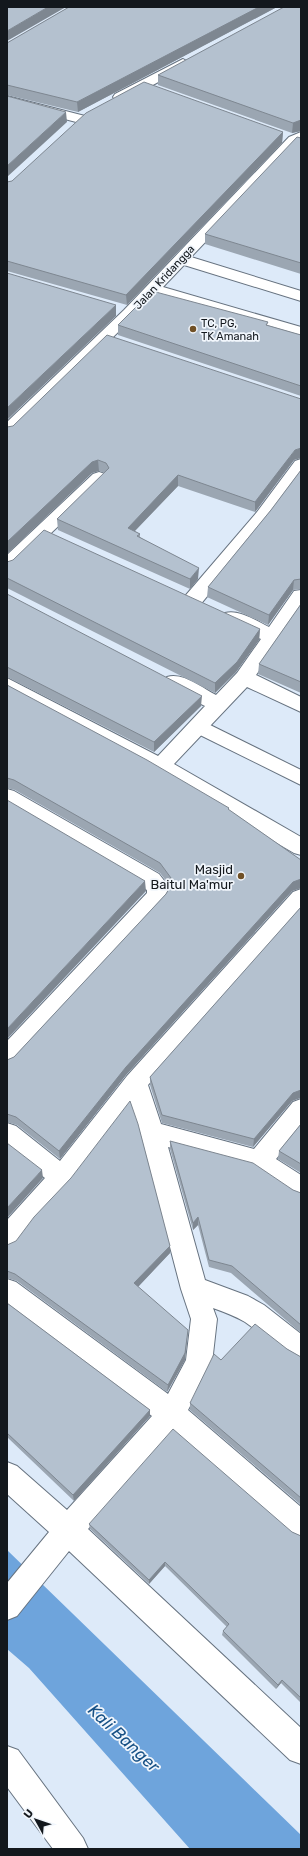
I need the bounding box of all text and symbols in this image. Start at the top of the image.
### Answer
street label: Jalan Kridangga [131,243,197,312]
place label: TC, PG, TK Amanah [201,317,259,343]
marker: TC, PG, TK Amanah [188,324,198,334]
place label: Masjid Baitul Ma'mur [151,862,233,892]
marker: Masjid Baitul Ma'mur [236,871,246,881]
water label: Kali Banger [84,1700,165,1777]
north arrow [16,1800,56,1840]
text: U [21,1807,36,1821]

